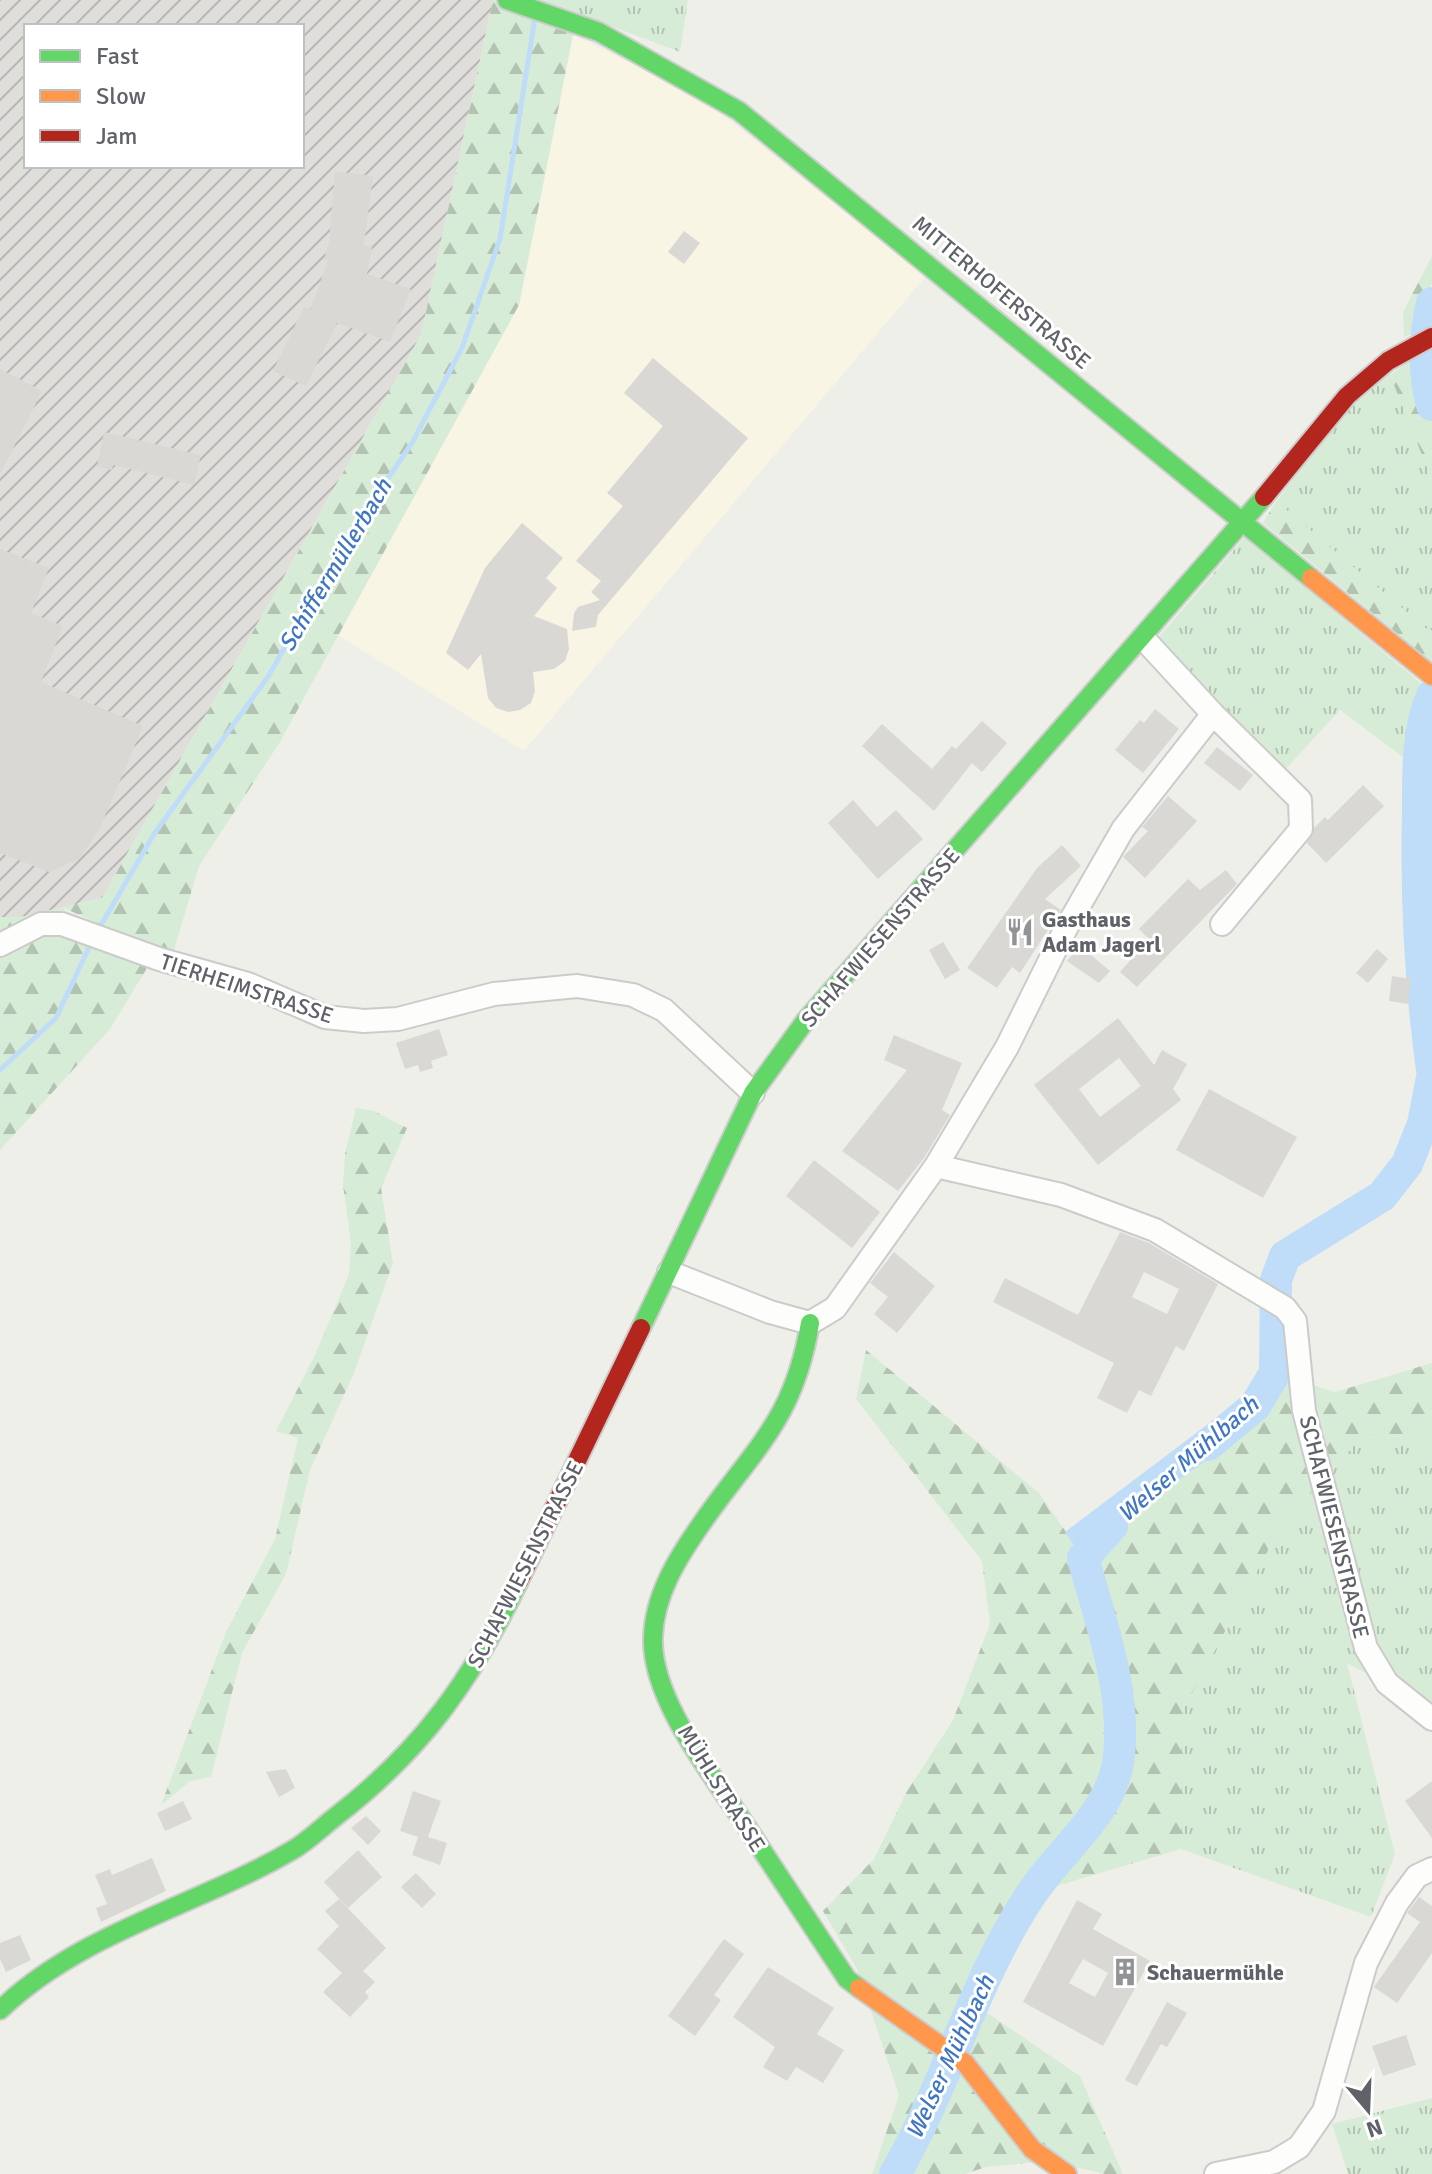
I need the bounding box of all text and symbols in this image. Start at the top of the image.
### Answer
legend [24,24,304,168]
text: Fast [96,41,139,71]
text: Slow [96,81,146,111]
text: Jam [96,121,137,151]
street label: MITTERHOFERSTRASSE [907,210,1096,375]
water label: Schiffermüllerbach [272,473,399,657]
street label: SCHAFWIESENSTRASSE [795,842,966,1032]
place label: Gasthaus Adam Jagerl [1042,906,1161,958]
restaurant icon: Gasthaus Adam Jagerl [1005,917,1035,947]
street label: TIERHEIMSTRASSE [157,948,337,1029]
water label: Welser Mühlbach [1111,1389,1265,1528]
street label: SCHAFWIESENSTRASSE [1294,1413,1375,1641]
street label: SCHAFWIESENSTRASSE [462,1456,589,1672]
street label: MÜHLSTRASSE [672,1720,771,1857]
building icon: Schauermühle [1110,1957,1140,1987]
place label: Schauermühle [1147,1959,1284,1986]
water label: Welser Mühlbach [899,1970,1001,2143]
north arrow [1328,2070,1408,2150]
text: N [1363,2113,1386,2144]

